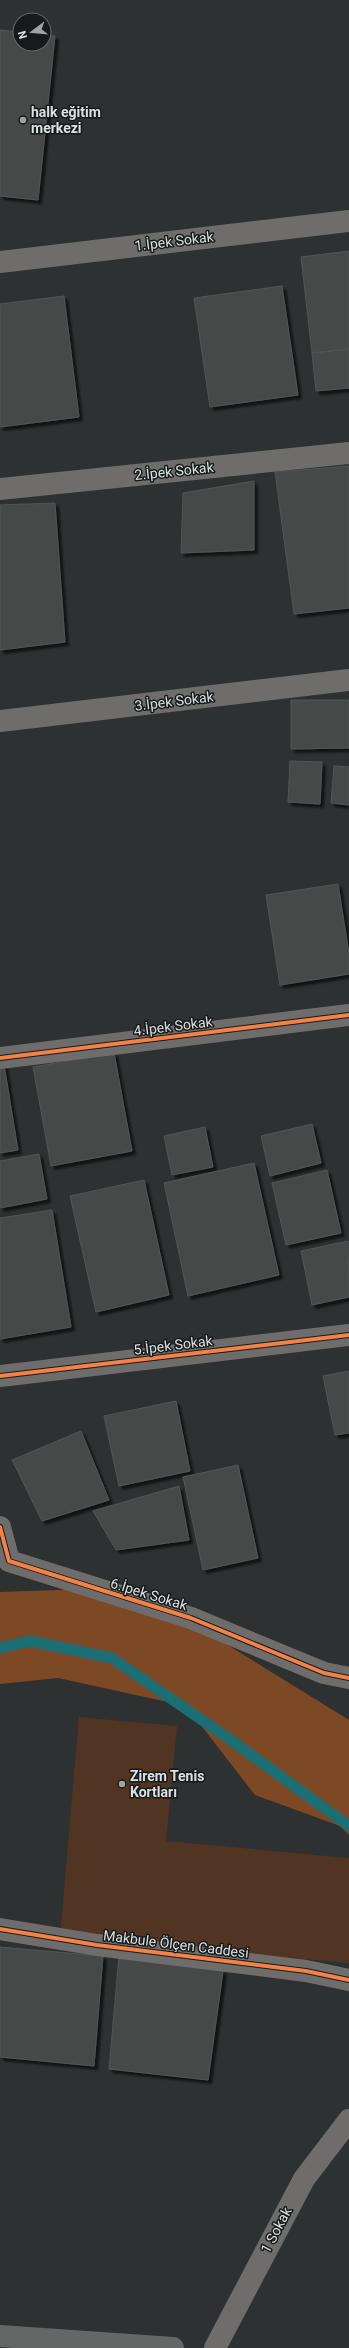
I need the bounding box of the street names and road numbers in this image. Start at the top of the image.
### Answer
street label: 1.İpek Sokak [134,228,215,254]
street label: 2.İpek Sokak [134,459,215,483]
street label: 3.İpek Sokak [134,688,215,714]
street label: 4.İpek Sokak [133,1013,214,1039]
street label: 5.İpek Sokak [133,1332,214,1358]
street label: 6.İpek Sokak [109,1575,190,1614]
street label: Makbule Ölçen Caddesi [102,1927,250,1961]
street label: 1 Sokak [257,2204,295,2256]

